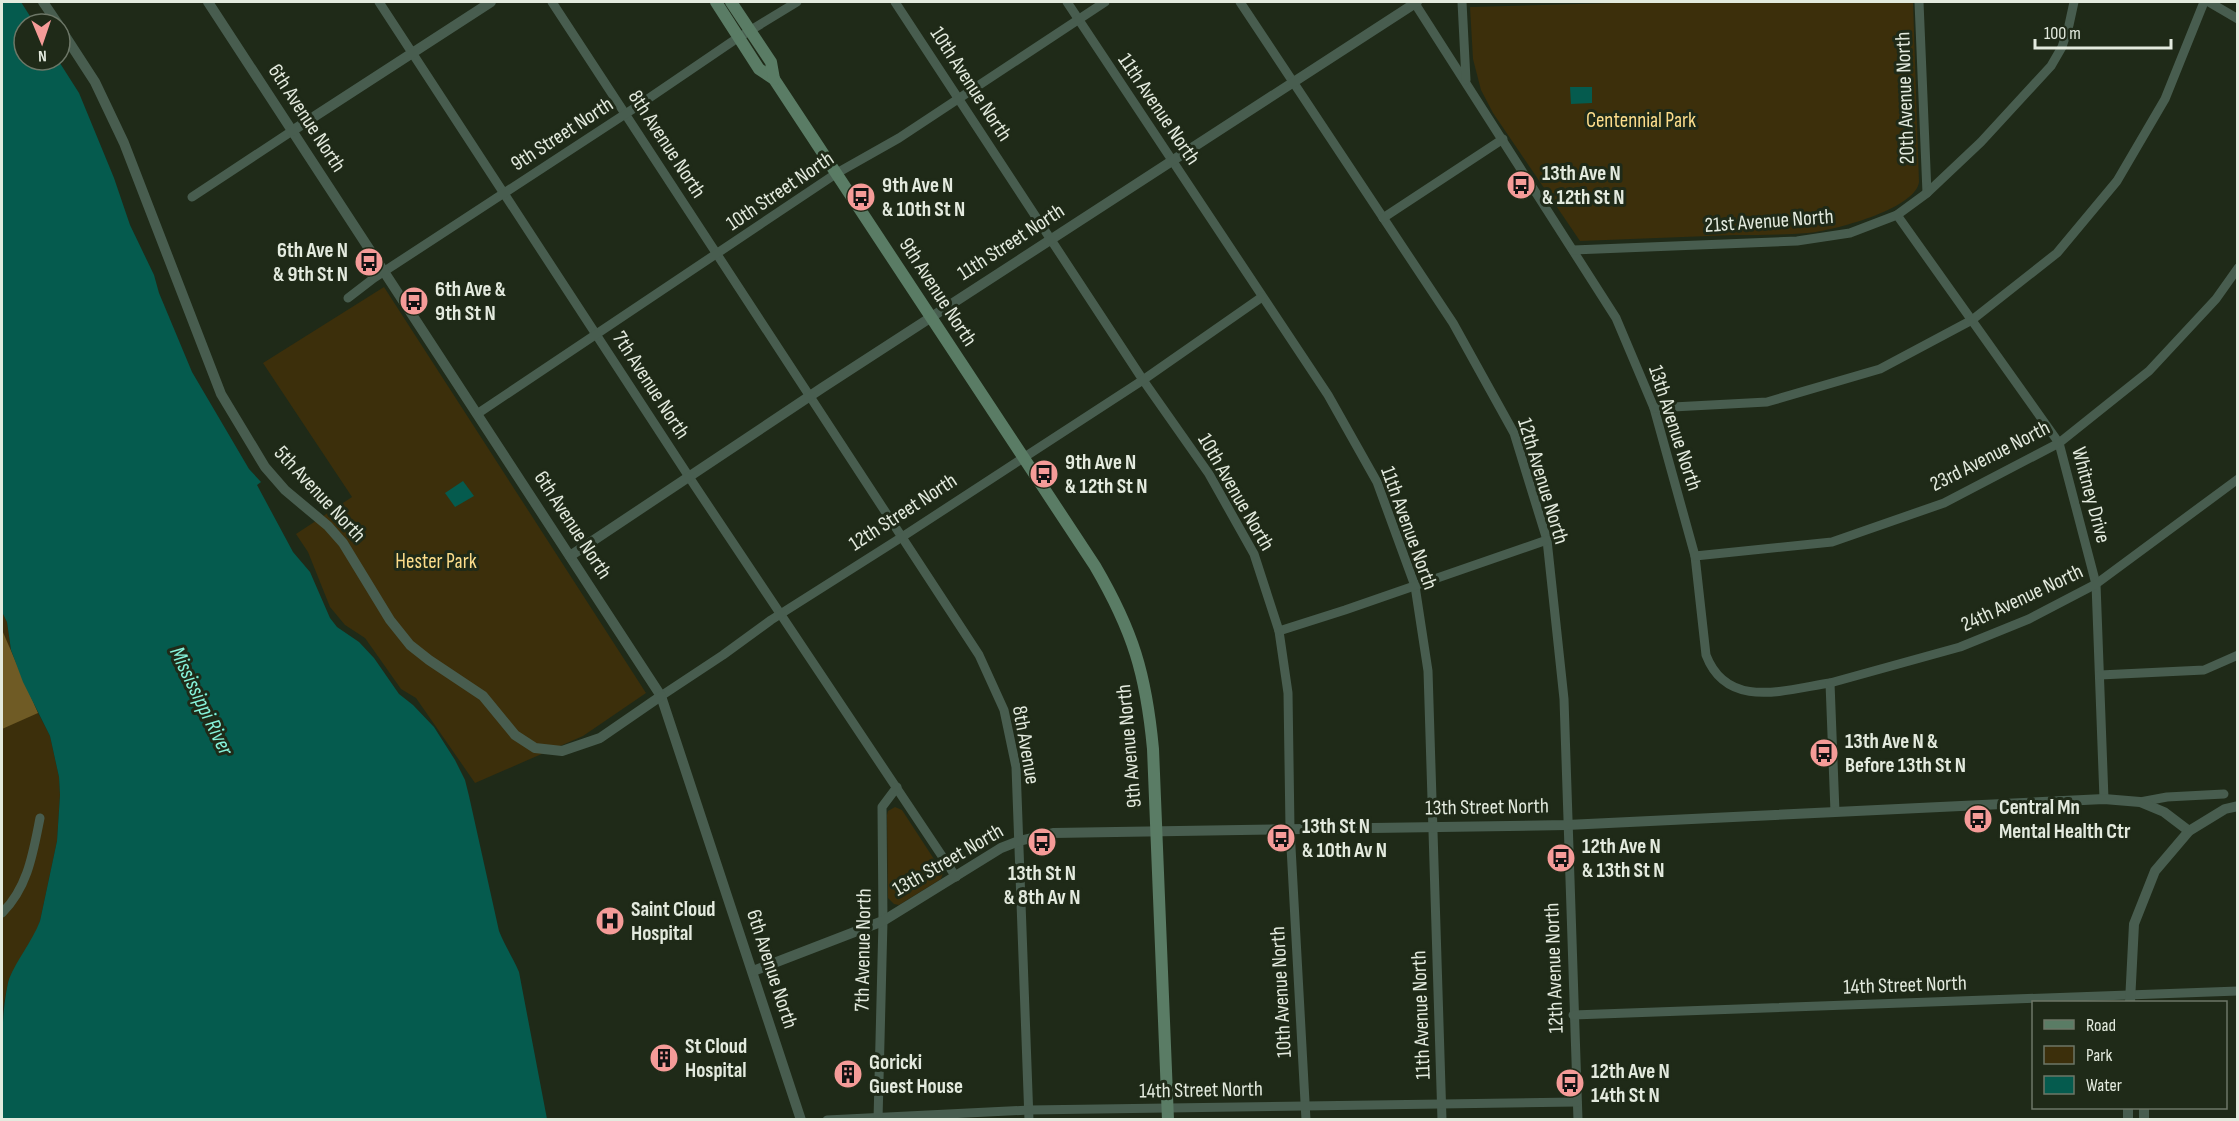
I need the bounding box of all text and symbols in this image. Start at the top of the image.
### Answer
north arrow [12,12,72,72]
scale bar [2035,12,2172,50]
street label: 10th Avenue North [925,22,1017,146]
text: 100 m [2044,23,2081,44]
street label: 20th Avenue North [1890,31,1920,165]
text: N [38,46,47,65]
street label: 11th Avenue North [1113,49,1205,169]
street label: 6th Avenue North [263,59,351,177]
street label: 8th Avenue North [623,85,711,203]
street label: 9th Street North [506,92,618,176]
park label: Centennial Park [1586,108,1696,133]
street label: 10th Street North [722,146,838,236]
place label: 13th Ave N & 12th St N [1542,161,1625,210]
bus stop icon: 13th Ave N & 12th St N [1505,169,1537,201]
place label: 9th Ave N & 10th St N [882,173,965,222]
bus stop icon: 9th Ave N & 10th St N [845,181,877,213]
street label: 11th Street North [953,198,1069,286]
street label: 21st Avenue North [1704,204,1834,238]
street label: 9th Avenue North [894,233,982,351]
place label: 6th Ave N & 9th St N [273,238,348,287]
bus stop icon: 6th Ave N & 9th St N [353,246,385,278]
place label: 6th Ave & 9th St N [435,277,506,326]
bus stop icon: 6th Ave & 9th St N [398,285,430,317]
street label: 7th Avenue North [607,327,695,443]
street label: 13th Avenue North [1643,362,1707,494]
street label: 12th Avenue North [1512,415,1574,547]
street label: 23rd Avenue North [1926,415,2054,497]
street label: 10th Avenue North [1192,429,1280,555]
street label: 5th Avenue North [269,441,371,547]
street label: Whitney Drive [2066,444,2116,546]
place label: 9th Ave N & 12th St N [1065,450,1148,499]
bus stop icon: 9th Ave N & 12th St N [1028,458,1060,490]
street label: 11th Avenue North [1375,463,1443,593]
street label: 6th Avenue North [529,466,617,584]
street label: 12th Street North [844,468,962,556]
park label: Hester Park [395,549,477,574]
street label: 24th Avenue North [1957,559,2087,637]
water label: Mississippi River [163,642,239,760]
street label: 9th Avenue North [1111,683,1147,809]
street label: 8th Avenue [1007,704,1045,786]
place label: 13th Ave N & Before 13th St N [1845,729,1966,778]
bus stop icon: 13th Ave N & Before 13th St N [1808,737,1840,769]
street label: 13th Street North [1425,793,1549,821]
place label: Central Mn Mental Health Ctr [1999,795,2131,844]
bus stop icon: Central Mn Mental Health Ctr [1962,803,1994,835]
place label: 13th St N & 10th Av N [1302,814,1387,863]
street label: 13th Street North [888,818,1008,902]
bus stop icon: 13th St N & 10th Av N [1265,822,1297,854]
bus stop icon: 13th St N & 8th Av N [1026,826,1058,858]
place label: 12th Ave N & 13th St N [1582,834,1665,883]
bus stop icon: 12th Ave N & 13th St N [1545,842,1577,874]
place label: 13th St N & 8th Av N [1004,861,1080,910]
street label: 7th Avenue North [849,888,877,1012]
place label: Saint Cloud Hospital [631,897,716,946]
street label: 12th Avenue North [1539,902,1569,1034]
hospital icon: Saint Cloud Hospital [594,905,626,937]
street label: 6th Avenue North [741,906,803,1032]
street label: 10th Avenue North [1265,926,1297,1058]
street label: 11th Avenue North [1406,950,1436,1080]
street label: 14th Street North [1843,970,1967,1000]
legend [2032,1001,2227,1109]
text: Road [2086,1015,2116,1036]
place label: St Cloud Hospital [685,1034,747,1083]
building icon: St Cloud Hospital [648,1042,680,1074]
text: Park [2086,1045,2112,1066]
place label: Goricki Guest House [869,1050,963,1099]
building icon: Goricki Guest House [832,1058,864,1090]
place label: 12th Ave N 14th St N [1591,1059,1670,1108]
bus stop icon: 12th Ave N 14th St N [1554,1067,1586,1099]
text: Water [2086,1075,2122,1096]
street label: 14th Street North [1139,1076,1263,1104]

